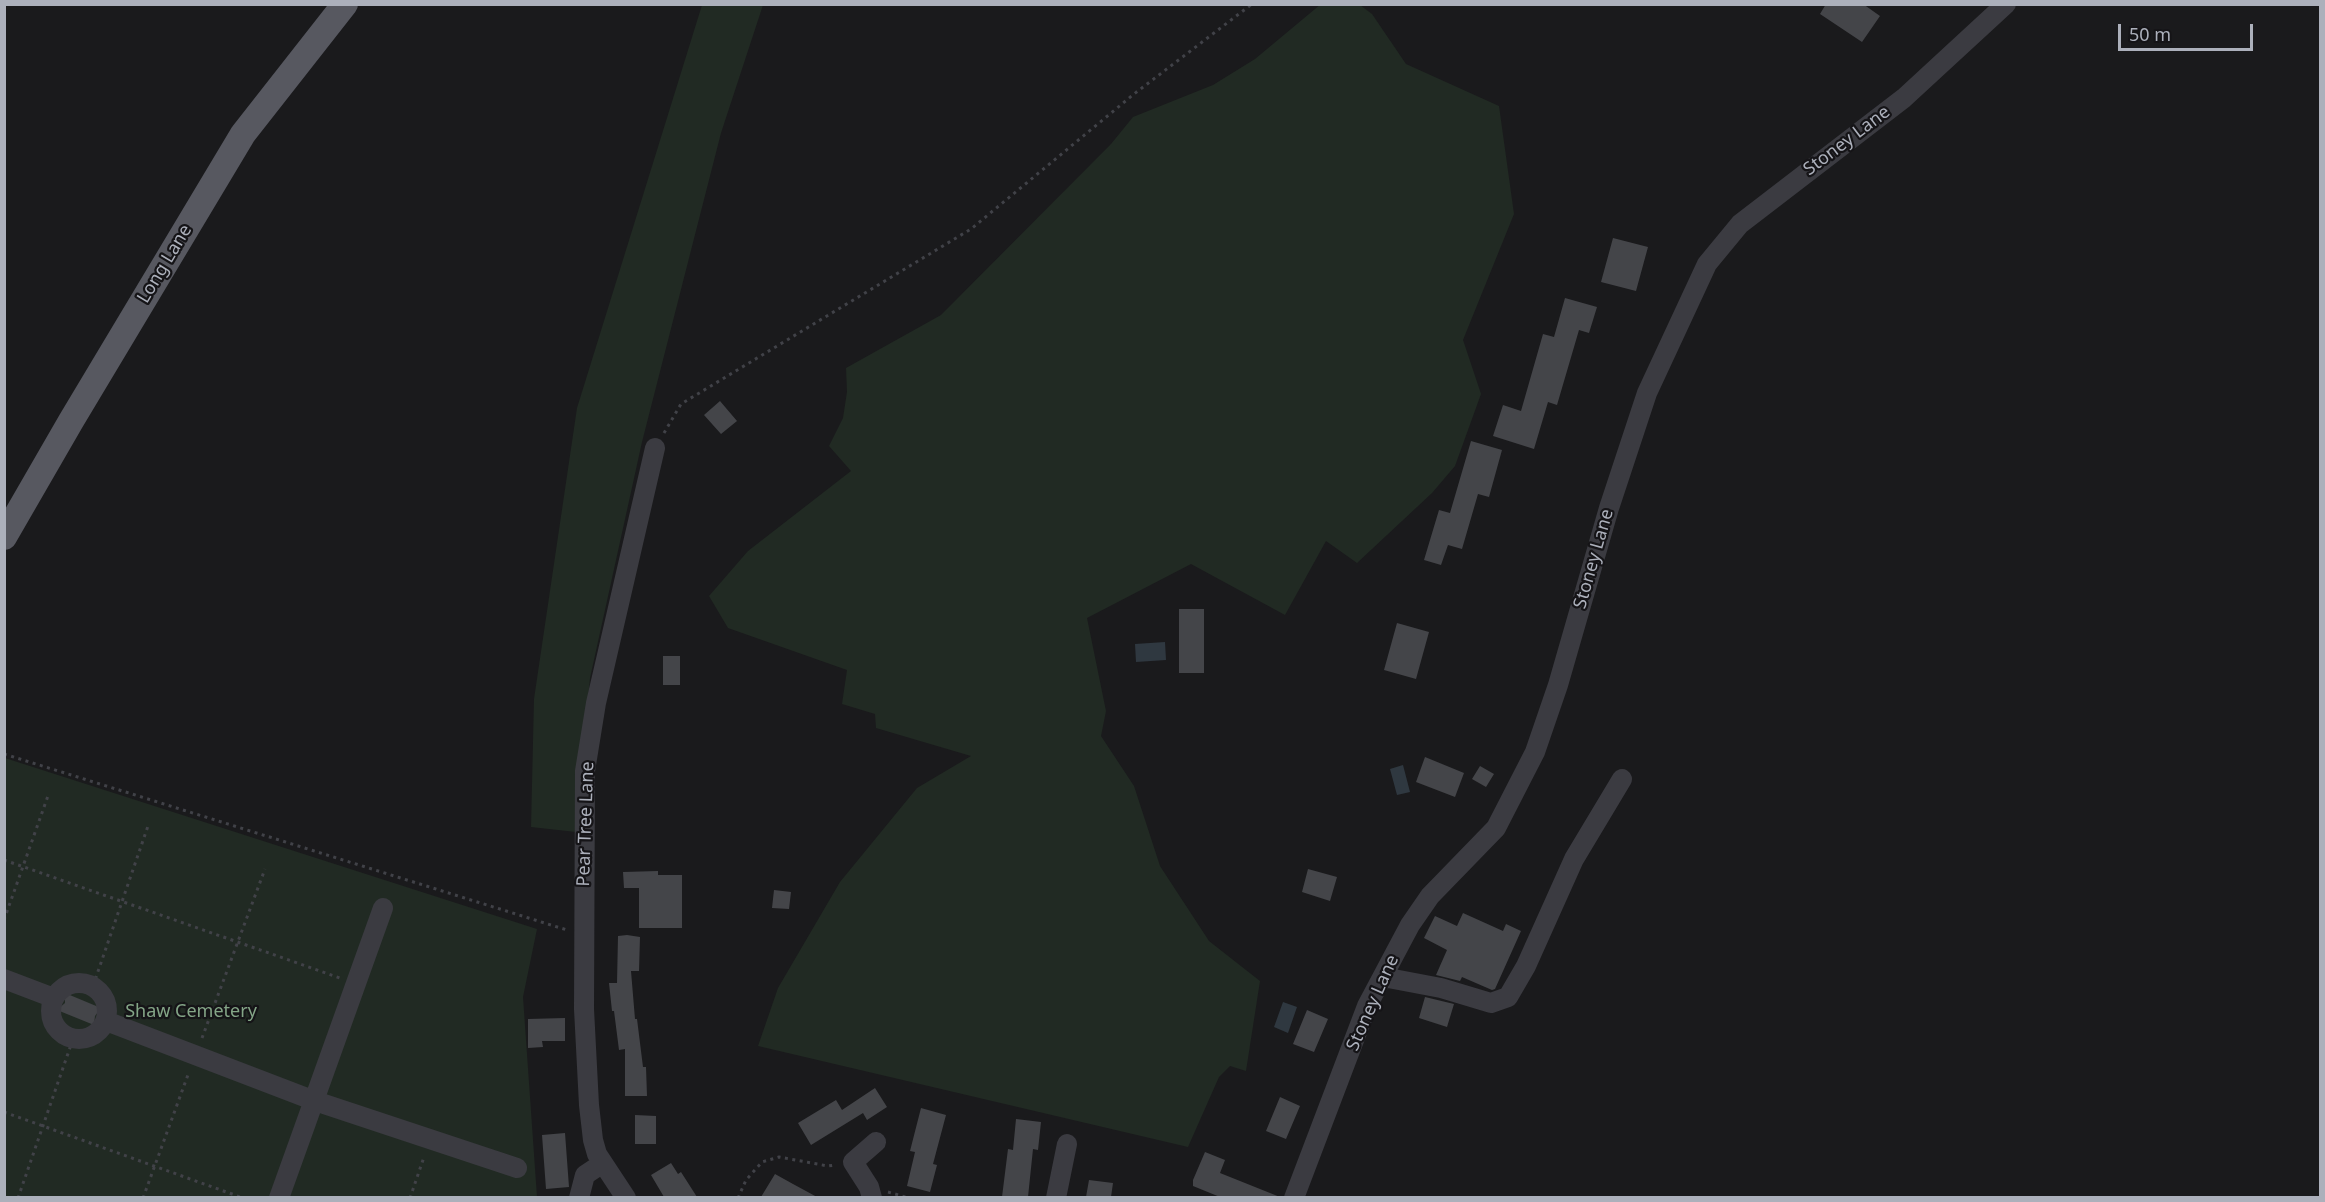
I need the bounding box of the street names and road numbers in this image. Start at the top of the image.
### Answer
street label: Stoney Lane [1799,101,1895,181]
street label: Long Lane [133,221,197,307]
street label: Stoney Lane [1569,507,1619,611]
street label: Pear Tree Lane [573,761,599,887]
street label: Stoney Lane [1342,952,1404,1054]

